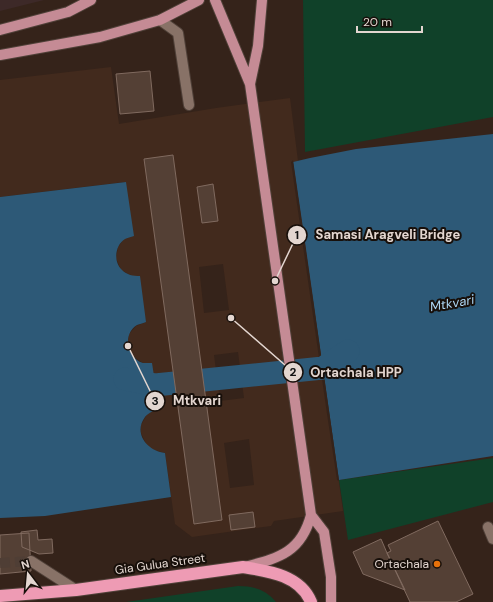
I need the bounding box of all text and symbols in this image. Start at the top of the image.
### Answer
scale bar [357,8,422,34]
text: 20 m [363,14,392,30]
callout: Samasi Aragveli Bridge [287,222,468,247]
text: Samasi Aragveli Bridge [316,226,461,243]
text: 1 [295,227,299,243]
water label: Mtkvari [429,291,476,315]
callout: Ortachala HPP [283,360,410,385]
text: 2 [290,364,297,380]
text: Ortachala HPP [310,364,402,381]
callout: Mtkvari [145,388,229,413]
text: Mtkvari [173,392,221,409]
text: 3 [151,393,159,409]
street label: Gia Gulua Street [114,550,206,578]
north arrow [8,554,48,594]
place label: Ortachala [375,556,429,572]
text: N [19,557,31,572]
marker: Ortachala [432,559,442,569]

